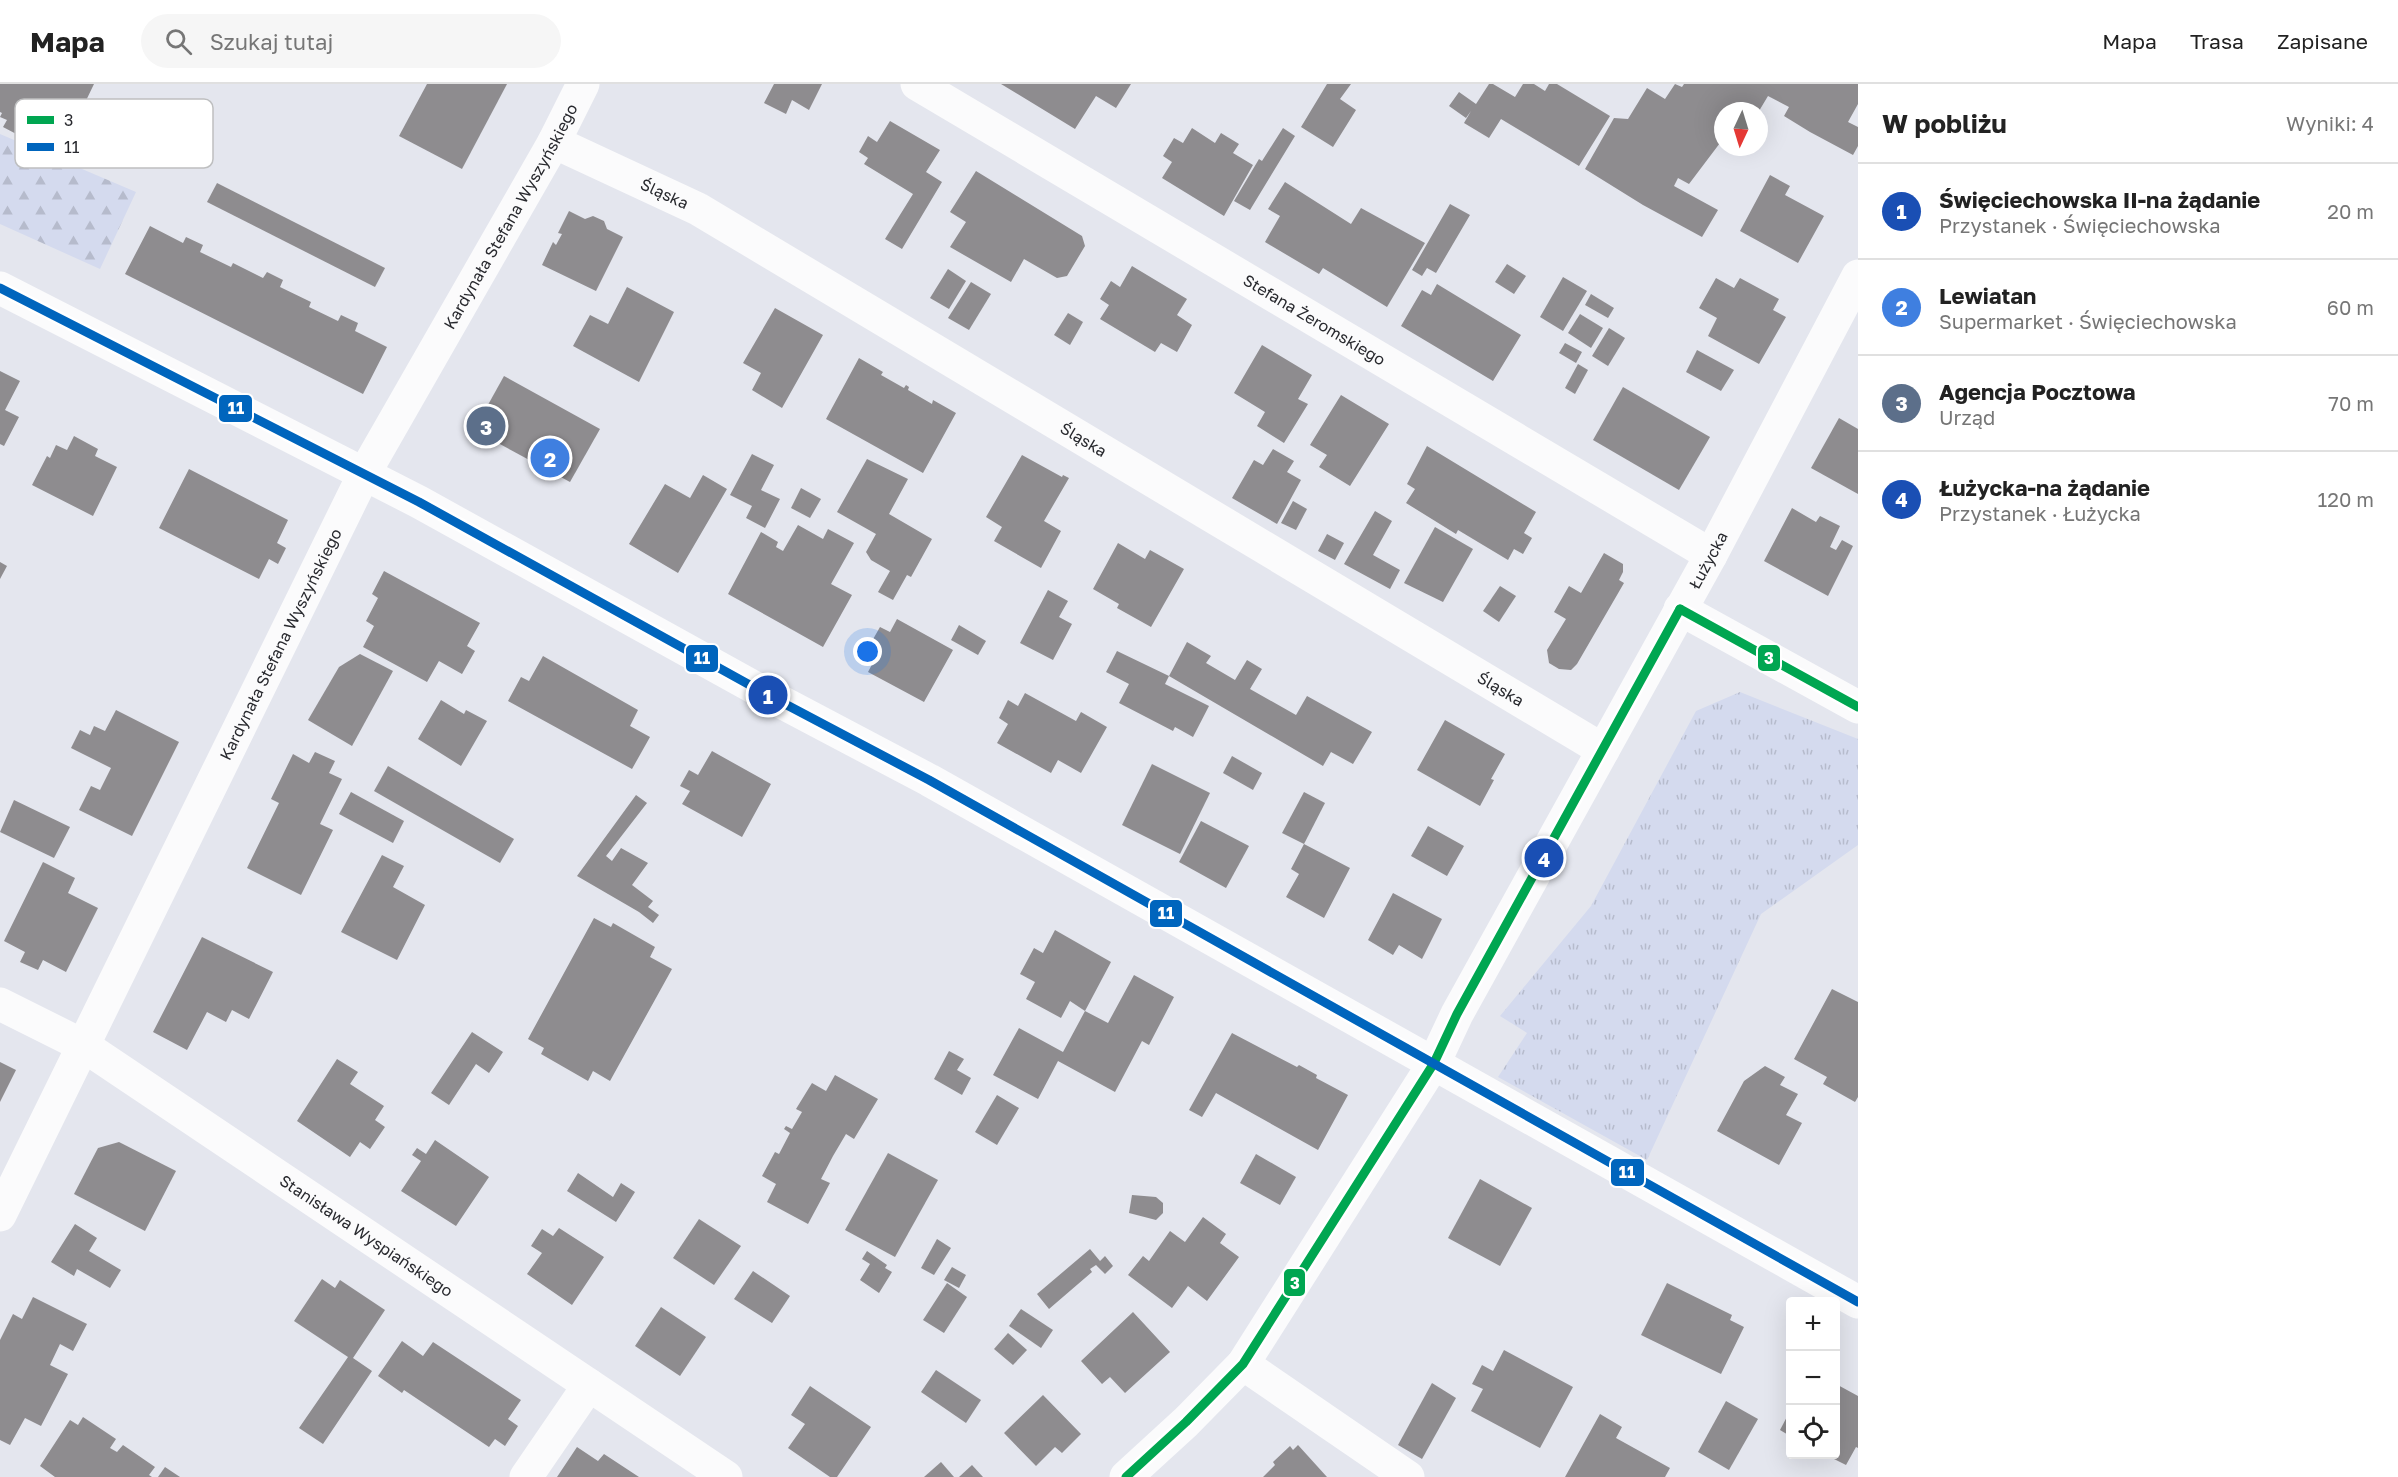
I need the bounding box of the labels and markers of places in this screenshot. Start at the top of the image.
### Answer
pin: 3 [466,404,506,448]
pin: 2 [530,436,570,481]
pin: 1 [748,672,788,718]
pin: 4 [1524,836,1564,880]

